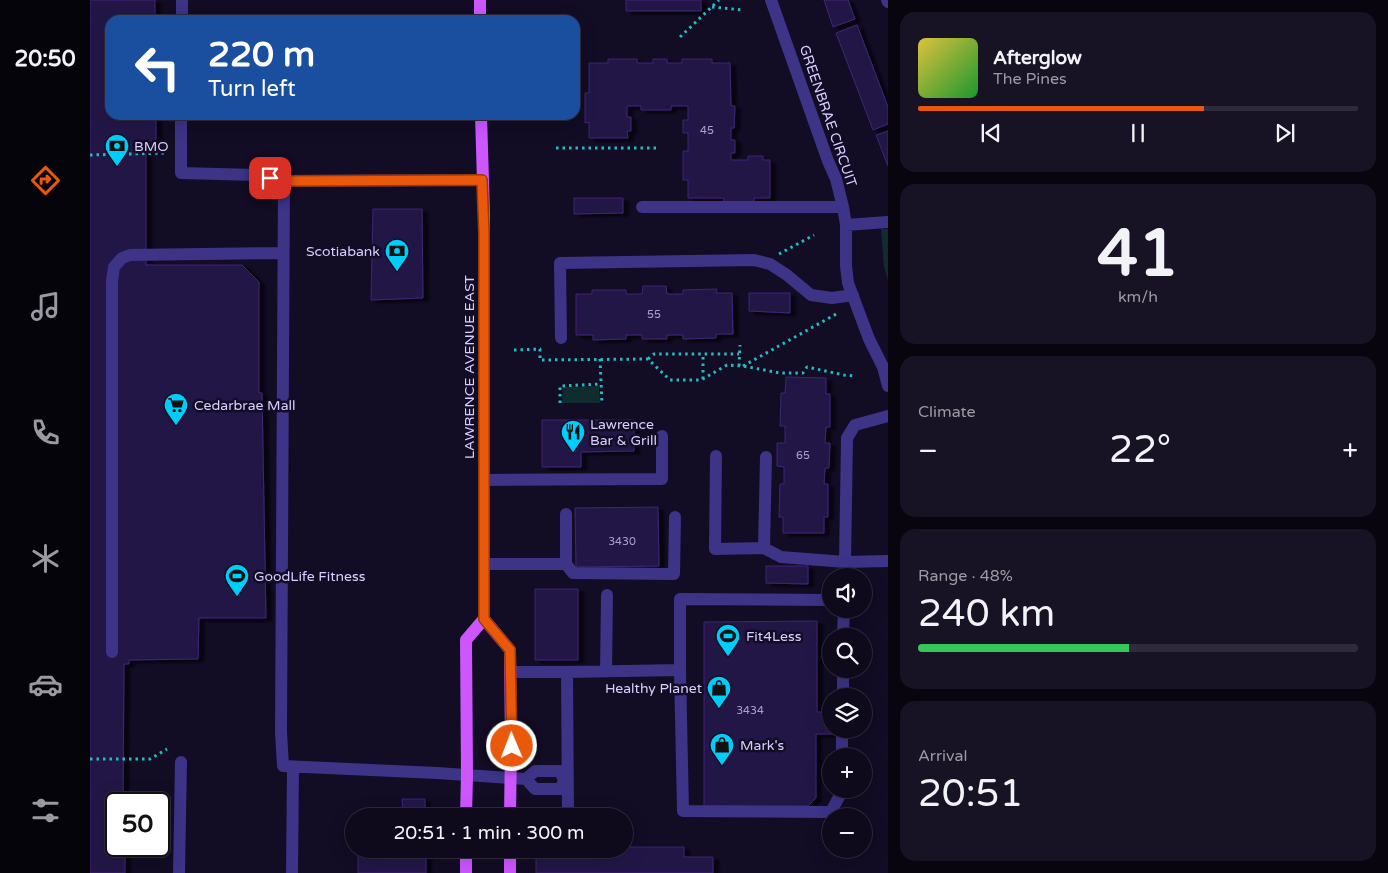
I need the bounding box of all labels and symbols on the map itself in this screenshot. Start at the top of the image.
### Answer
street label: GREENBRAE CIRCUIT [796,43,860,190]
house number: 45 [700,124,714,137]
bank icon: BMO [104,133,130,167]
place label: BMO [134,138,169,155]
pin [249,157,291,199]
bank icon: Scotiabank [384,238,410,272]
place label: Scotiabank [306,243,380,260]
street label: LAWRENCE AVENUE EAST [461,275,478,459]
house number: 55 [647,308,661,321]
supermarket icon: Cedarbrae Mall [163,392,189,426]
place label: Cedarbrae Mall [194,397,296,414]
place label: Lawrence Bar & Grill [590,416,657,449]
restaurant icon: Lawrence Bar & Grill [560,419,586,453]
house number: 65 [796,449,810,462]
house number: 3430 [608,535,636,548]
sports icon: GoodLife Fitness [224,563,250,597]
place label: GoodLife Fitness [254,568,366,585]
sports icon: Fit4Less [715,623,741,657]
place label: Fit4Less [746,628,802,645]
shop icon: Healthy Planet [706,675,732,709]
place label: Healthy Planet [605,680,703,697]
house number: 3434 [736,704,764,717]
position arrow [485,719,537,771]
shop icon: Mark's [709,732,735,766]
place label: Mark's [740,737,784,754]
speed limit sign: 50 [105,792,170,857]

